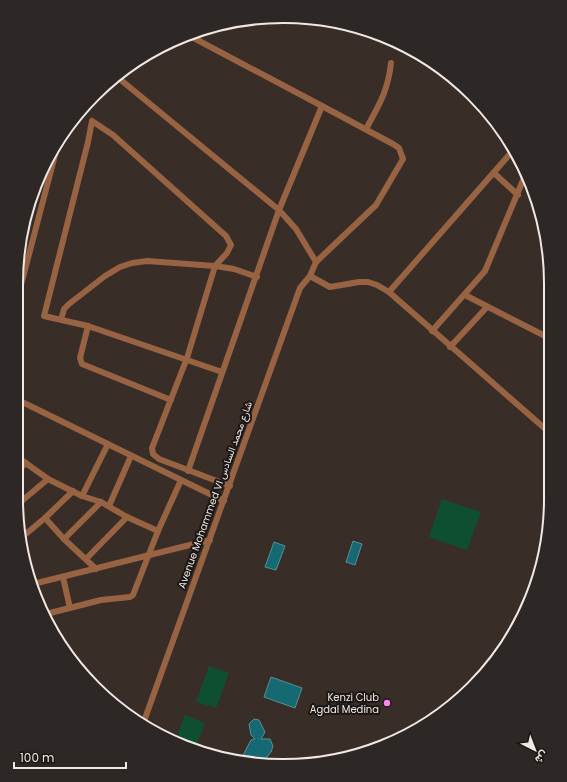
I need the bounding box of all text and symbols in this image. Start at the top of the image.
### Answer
street label: Avenue Mohammed VI شارع محمد السادس [174,399,256,591]
place label: Kenzi Club Agdal Medina [310,690,379,717]
marker: Kenzi Club Agdal Medina [382,698,392,708]
north arrow [515,730,555,770]
scale bar [14,744,126,770]
text: ش [531,747,552,768]
text: 100 m [20,749,54,766]

